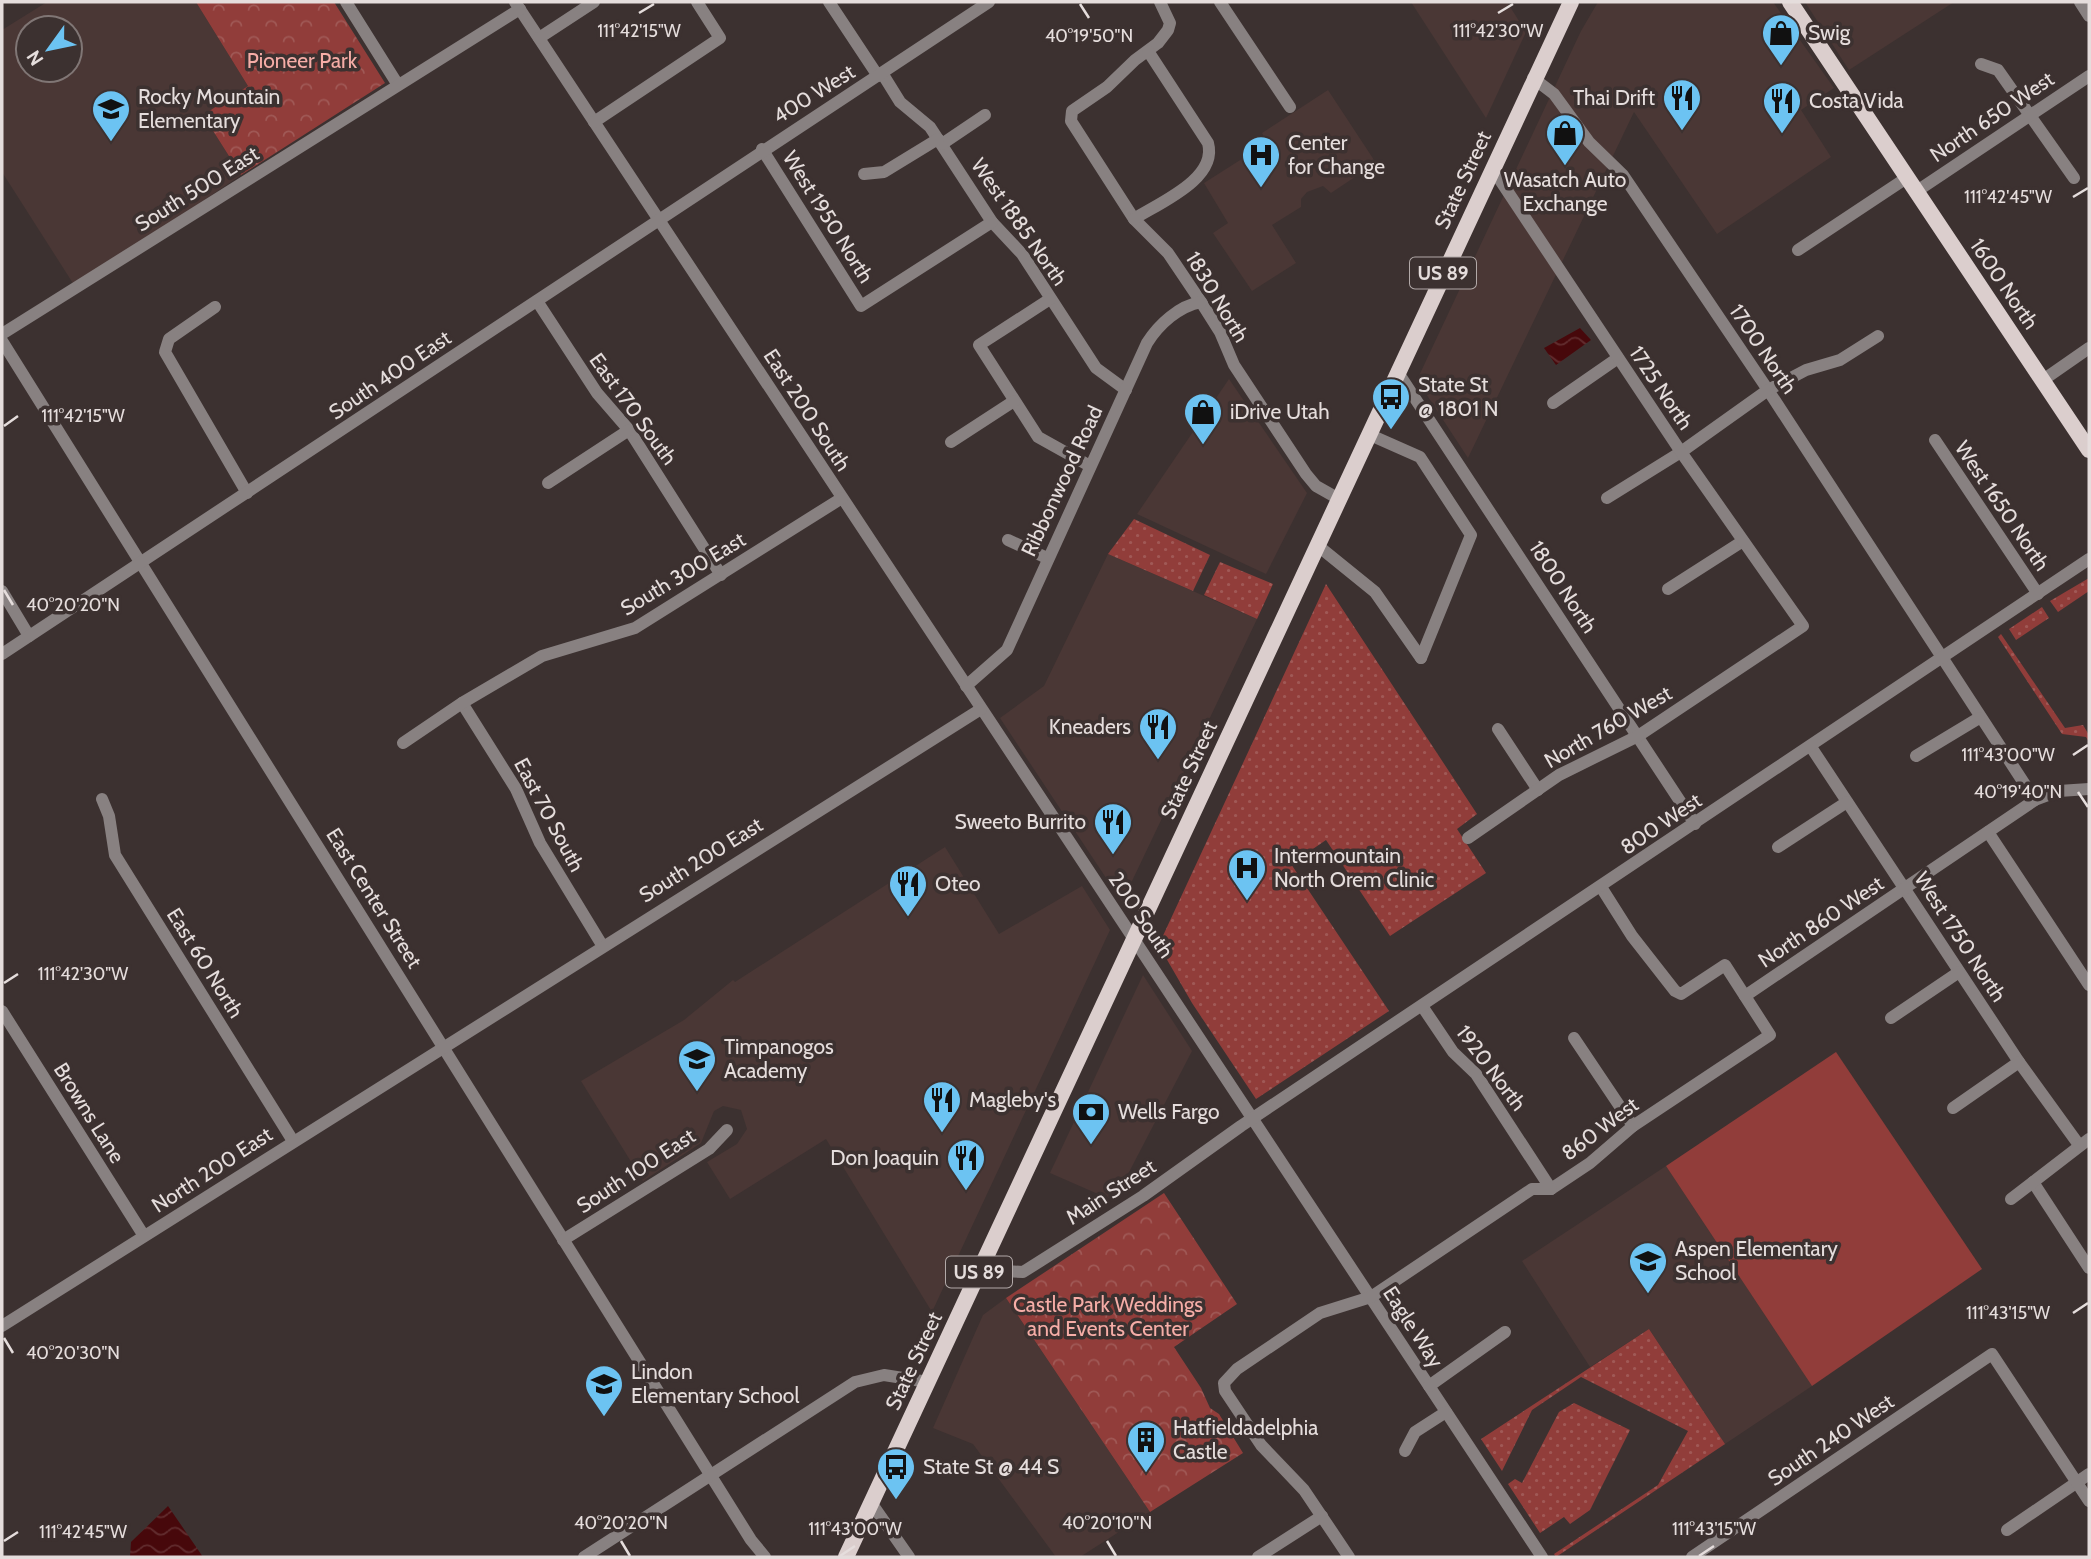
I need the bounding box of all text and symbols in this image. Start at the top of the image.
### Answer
shop icon: Swig [1760,12,1802,67]
north arrow [14,14,84,84]
text: 111°42'15"W [597,20,681,42]
text: 111°42'30"W [1453,20,1543,42]
place label: Swig [1808,20,1851,45]
text: 40°19'50"N [1045,25,1133,47]
text: N [22,46,48,70]
park label: Pioneer Park [247,48,358,73]
street label: 400 West [768,59,859,128]
street label: North 650 West [1925,66,2058,167]
restaurant icon: Thai Drift [1661,77,1703,132]
restaurant icon: Costa Vida [1761,80,1803,135]
place label: Rocky Mountain Elementary [138,84,280,133]
place label: Thai Drift [1573,85,1655,110]
school or university icon: Rocky Mountain Elementary [90,88,132,143]
place label: Costa Vida [1809,88,1904,113]
shop icon: Wasatch Auto Exchange [1544,112,1586,167]
street label: State Street [1429,127,1496,233]
place label: Center for Change [1288,130,1385,179]
hospital icon: Center for Change [1240,134,1282,189]
street label: South 500 East [130,141,263,237]
street label: West 1950 North [778,146,879,287]
street label: West 1885 North [966,153,1073,290]
place label: Wasatch Auto Exchange [1504,167,1626,216]
text: 111°42'45"W [1964,186,2052,208]
street label: 1600 North [1965,234,2044,334]
street label: 1830 North [1181,247,1254,347]
road number: US 89 [1410,258,1476,288]
street label: 1700 North [1724,299,1802,398]
street label: South 400 East [324,325,455,425]
street label: 1725 North [1624,341,1699,434]
street label: East 200 South [759,344,856,475]
street label: East 170 South [584,348,682,469]
place label: State St @ 1801 N [1418,372,1499,421]
bus stop icon: State St @ 1801 N [1370,376,1412,431]
shop icon: iDrive Utah [1182,391,1224,446]
place label: iDrive Utah [1230,399,1330,424]
street label: Ribbonwood Road [1016,401,1107,560]
text: 111°42'15"W [41,405,125,427]
street label: West 1650 North [1950,436,2055,575]
street label: South 300 East [616,527,750,621]
street label: 1800 North [1524,536,1602,637]
text: 40°20'20"N [26,594,120,616]
street label: North 760 West [1540,680,1676,773]
restaurant icon: Kneaders [1137,706,1179,761]
place label: Kneaders [1049,714,1131,739]
street label: State Street [1155,717,1222,823]
text: 111°43'00"W [1961,744,2055,766]
street label: East 70 South [509,754,590,876]
text: 40°19'40"N [1974,781,2062,803]
street label: 800 West [1615,787,1706,860]
restaurant icon: Sweeto Burrito [1092,801,1134,856]
place label: Sweeto Burrito [954,809,1086,834]
street label: South 200 East [635,812,767,907]
street label: East Center Street [321,823,427,972]
place label: Intermountain North Orem Clinic [1274,843,1434,892]
hospital icon: Intermountain North Orem Clinic [1226,847,1268,902]
restaurant icon: Oteo [887,863,929,918]
street label: 200 South [1104,867,1179,962]
street label: West 1750 North [1909,867,2012,1006]
place label: Oteo [935,871,980,896]
street label: North 860 West [1753,871,1888,973]
street label: East 60 North [162,903,249,1022]
text: 111°42'30"W [38,963,128,985]
street label: 1920 North [1451,1020,1532,1115]
place label: Timpanogos Academy [724,1034,834,1083]
school or university icon: Timpanogos Academy [676,1038,718,1093]
street label: Browns Lane [49,1058,130,1168]
restaurant icon: Magleby's [921,1079,963,1134]
place label: Magleby's [969,1087,1056,1112]
bank icon: Wells Fargo [1070,1091,1112,1146]
street label: 860 West [1556,1092,1643,1166]
place label: Wells Fargo [1118,1099,1220,1124]
street label: North 200 East [147,1121,277,1218]
street label: South 100 East [572,1123,700,1218]
restaurant icon: Don Joaquin [945,1137,987,1192]
place label: Don Joaquin [830,1145,939,1170]
street label: Main Street [1061,1153,1160,1230]
place label: Aspen Elementary School [1675,1236,1838,1285]
school or university icon: Aspen Elementary School [1627,1240,1669,1295]
road number: US 89 [946,1256,1012,1288]
street label: Eagle Way [1378,1281,1449,1372]
park label: Castle Park Weddings and Events Center [1013,1292,1203,1341]
text: 111°43'15"W [1966,1302,2050,1324]
street label: State Street [880,1308,947,1414]
text: 40°20'30"N [26,1342,120,1364]
place label: Lindon Elementary School [631,1359,799,1408]
school or university icon: Lindon Elementary School [583,1363,625,1418]
street label: South 240 West [1763,1388,1898,1491]
place label: Hatfieldadelphia Castle [1173,1415,1318,1464]
building icon: Hatfieldadelphia Castle [1125,1419,1167,1474]
bus stop icon: State St @ 44 S [875,1446,917,1501]
place label: State St @ 44 S [923,1454,1059,1479]
text: 40°20'20"N [574,1512,668,1534]
text: 40°20'10"N [1062,1512,1152,1534]
text: 111°43'00"W [808,1518,902,1540]
text: 111°43'15"W [1672,1518,1756,1540]
text: 111°42'45"W [39,1521,127,1543]

